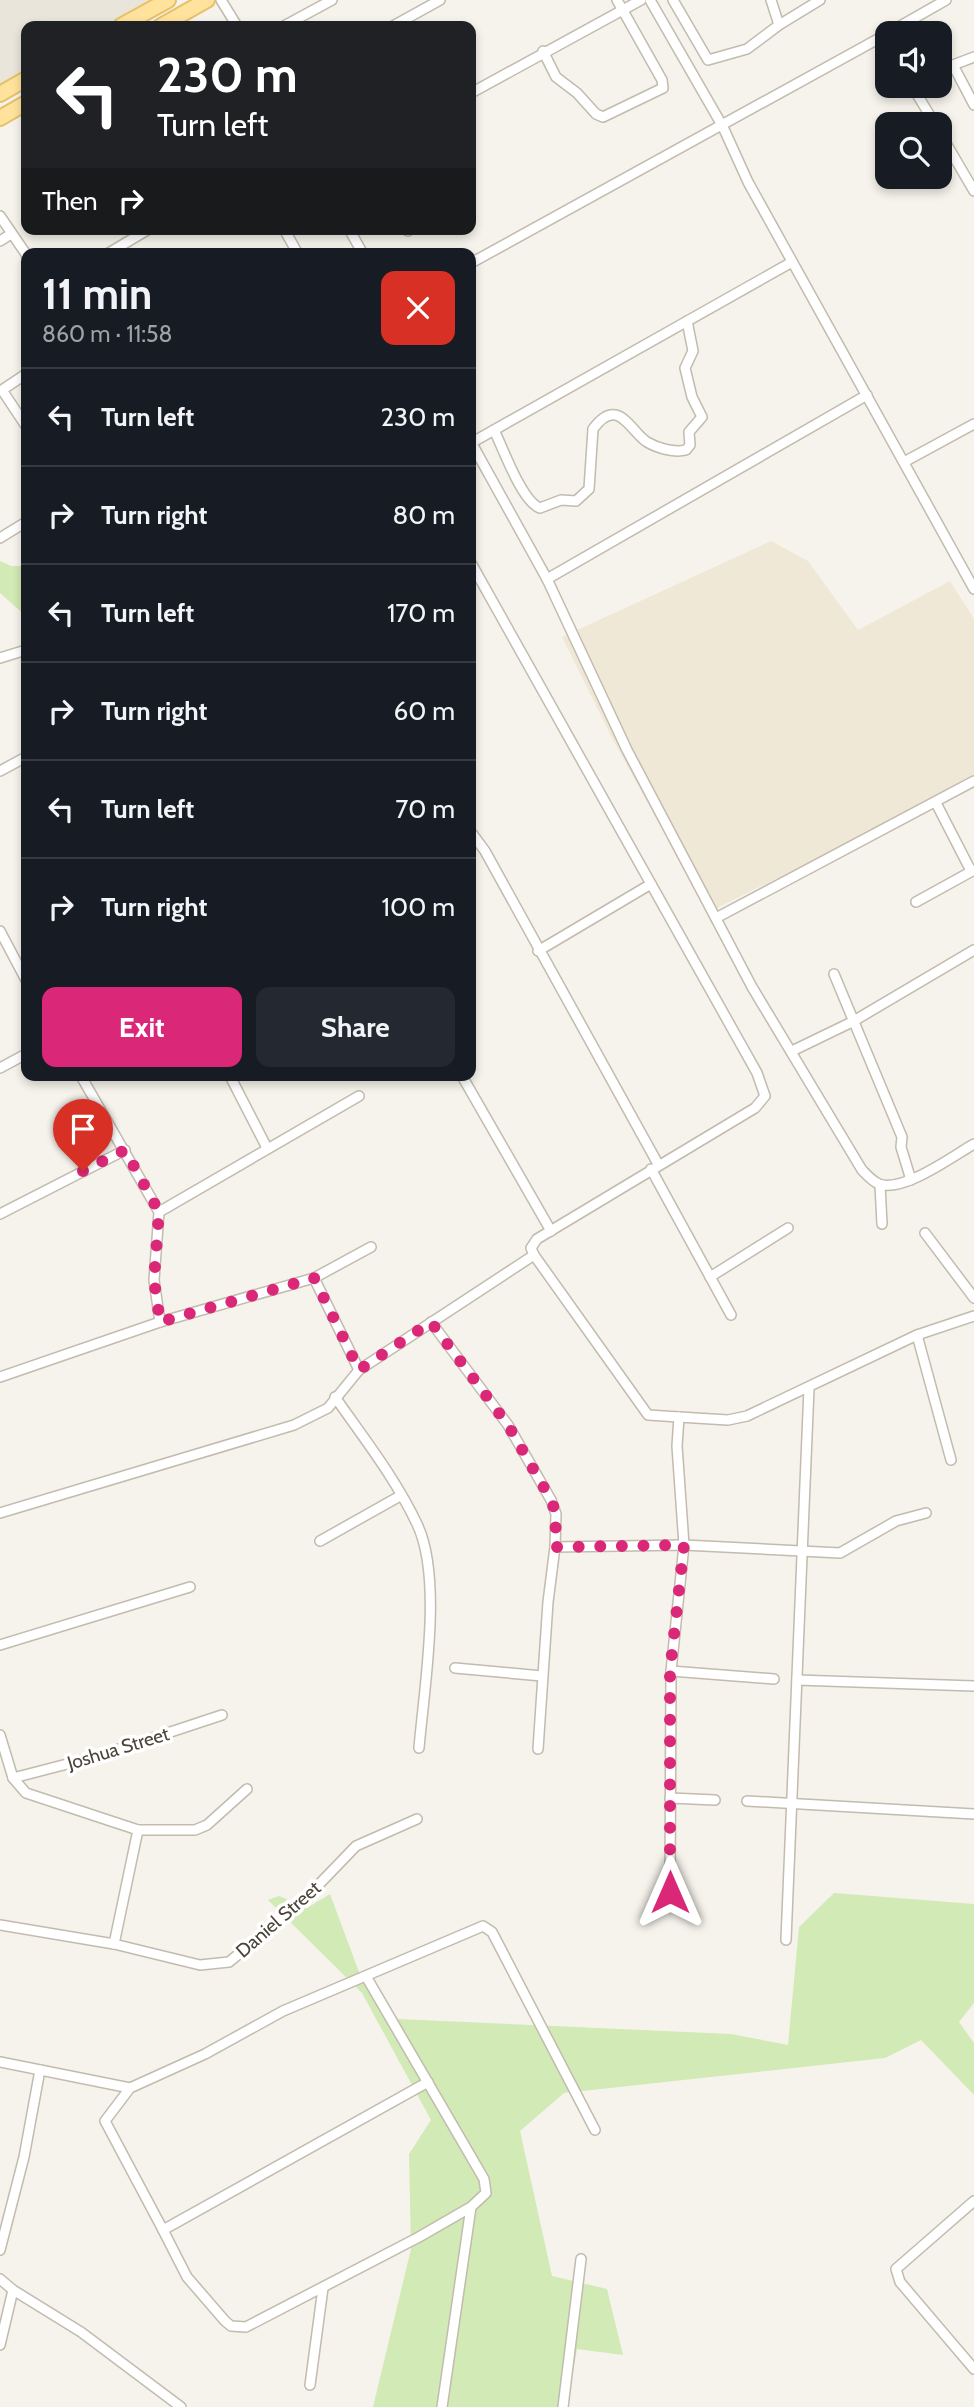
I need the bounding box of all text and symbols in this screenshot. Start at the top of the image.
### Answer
map controls [875,21,952,189]
button: sound [875,21,952,98]
text: 230 m [157,45,298,104]
icon: left [42,49,133,140]
text: Turn left [157,105,268,144]
button: search [875,112,952,189]
icon: right [112,182,150,220]
text: Then [42,185,98,217]
text: 11 min [42,268,152,320]
button: close [381,271,455,345]
text: 860 m · 11:58 [42,320,172,348]
icon: left [42,398,80,436]
text: Turn left [101,401,194,433]
text: 230 m [381,401,455,433]
icon: right [42,496,80,534]
text: Turn right [101,499,207,531]
text: 80 m [392,499,455,531]
icon: left [42,594,80,632]
text: Turn left [101,597,194,629]
text: 170 m [387,597,455,629]
icon: right [42,692,80,730]
text: Turn right [101,695,207,727]
text: 60 m [393,695,455,727]
icon: left [42,790,80,828]
text: Turn left [101,793,194,825]
text: 70 m [395,793,455,825]
icon: right [42,888,80,926]
text: Turn right [101,891,207,923]
text: 100 m [382,891,455,923]
button: Exit [42,987,242,1067]
button: Share [256,987,455,1067]
pin [53,1099,113,1171]
icon: arrive [64,1110,102,1148]
street label: Joshua Street [63,1722,172,1775]
position arrow [633,1855,707,1929]
street label: Daniel Street [231,1876,326,1962]

